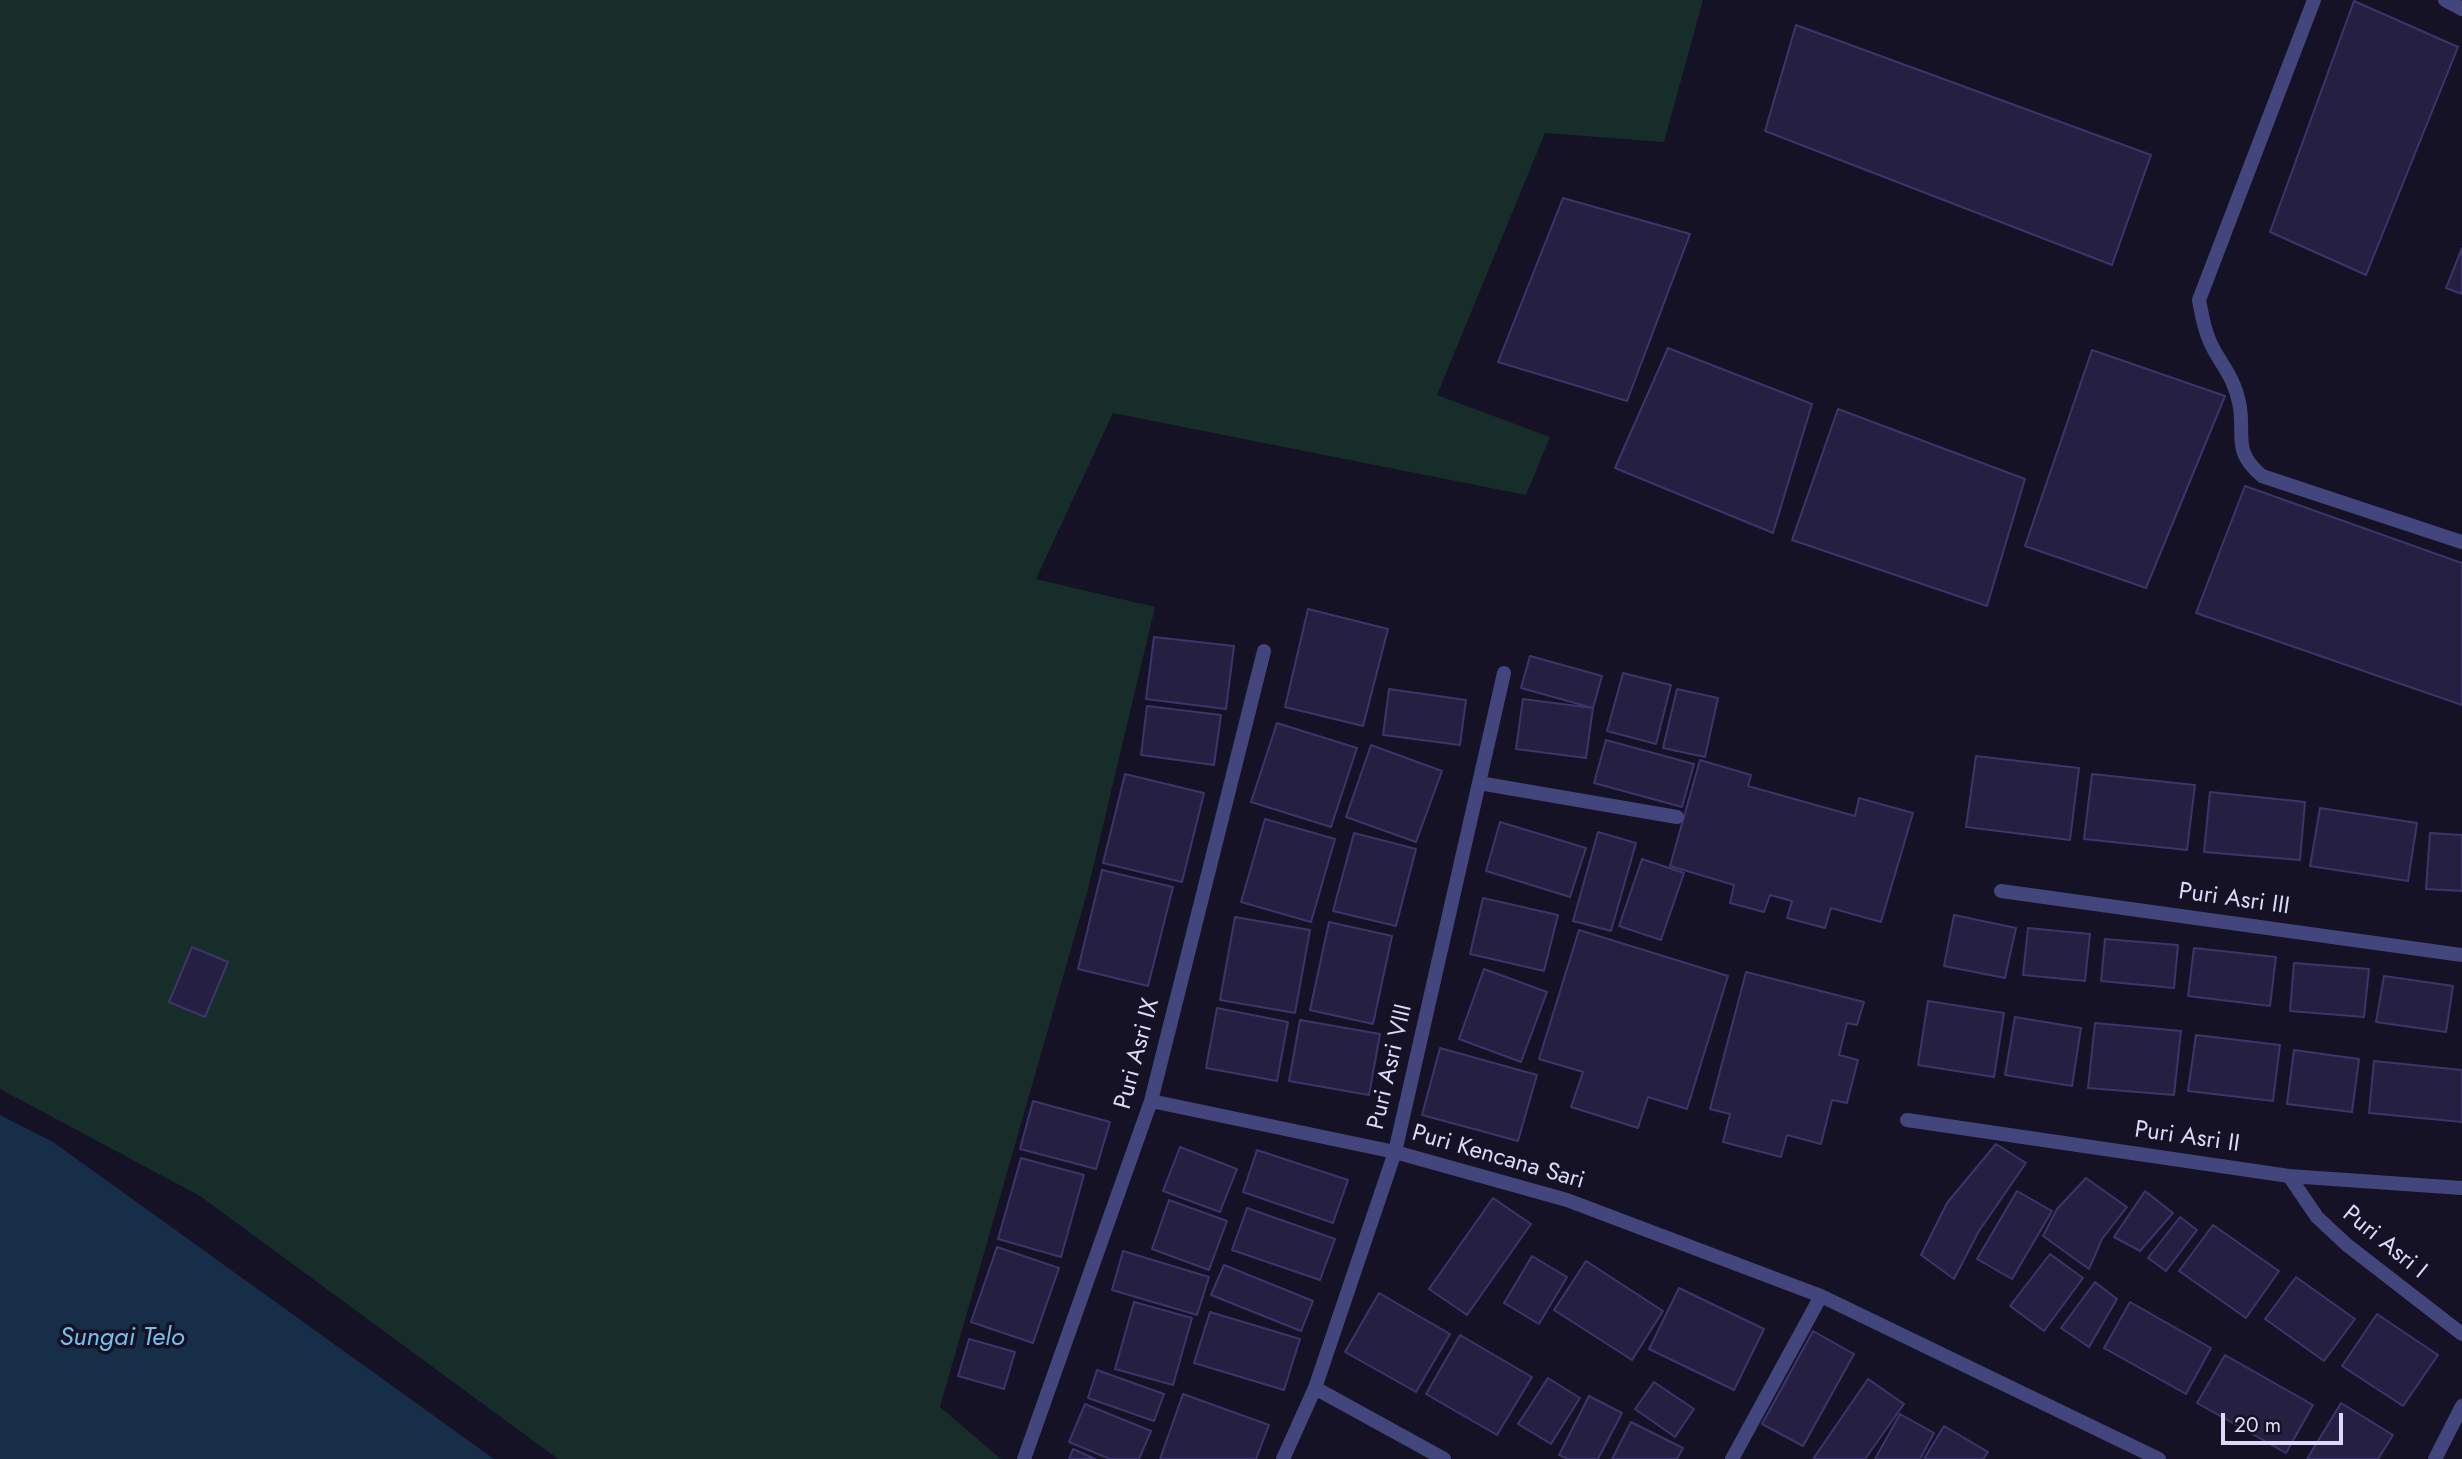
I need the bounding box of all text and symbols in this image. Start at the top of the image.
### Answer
street label: Puri Asri III [2177,878,2291,922]
street label: Puri Asri IX [1109,996,1167,1112]
street label: Puri Asri VIII [1363,1002,1419,1132]
street label: Puri Asri II [2133,1116,2241,1160]
street label: Puri Kencana Sari [1408,1120,1588,1196]
street label: Puri Asri I [2336,1200,2432,1286]
water label: Sungai Telo [59,1323,185,1355]
scale bar [2224,1400,2346,1444]
text: 20 m [2234,1410,2281,1440]

